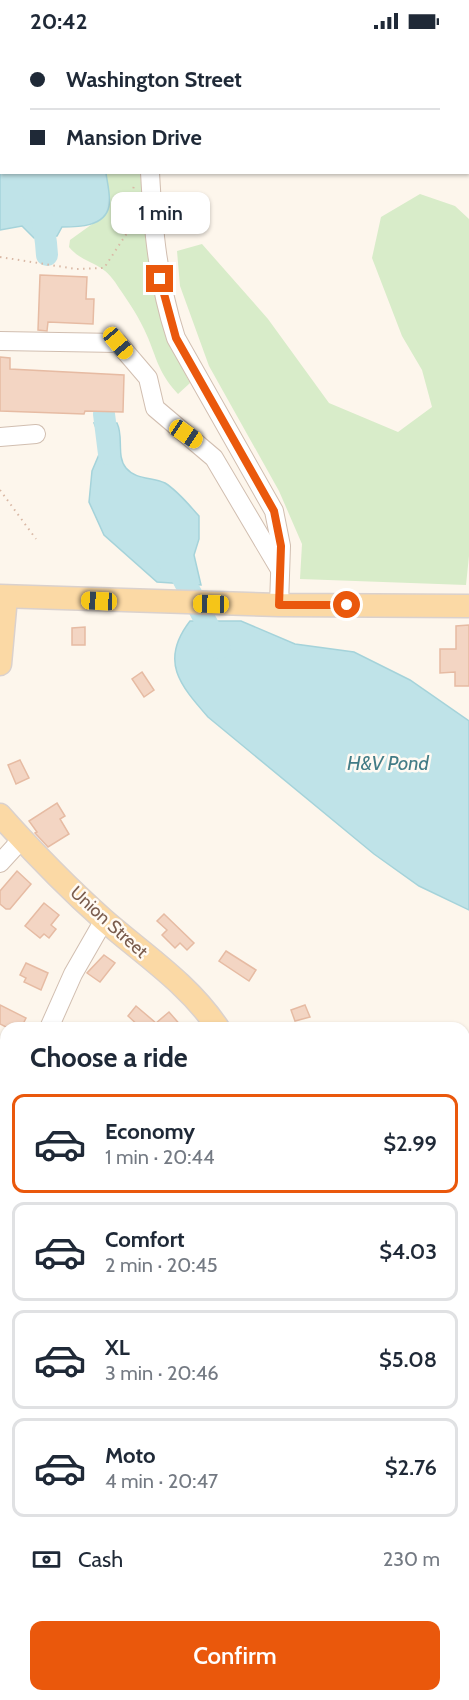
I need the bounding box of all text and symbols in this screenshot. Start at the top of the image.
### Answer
text: 20:42 [30,8,87,35]
text: Washington Street [66,66,242,93]
text: Mansion Drive [66,124,202,151]
callout: 1 min [110,192,210,234]
text: 1 min [138,201,183,225]
route end [146,265,173,292]
car [100,323,136,363]
car [166,416,206,452]
car [81,591,117,611]
route start [333,591,360,618]
car [193,595,229,613]
water label: H&V Pond [347,751,430,775]
street label: Union Street [66,881,152,963]
text: Choose a ride [30,1041,188,1074]
icon: car [33,1117,87,1171]
text: Economy [105,1118,195,1145]
text: $2.99 [383,1130,437,1157]
text: 1 min · 20:44 [105,1145,214,1169]
icon: car [33,1225,87,1279]
text: Comfort [105,1226,184,1253]
text: $4.03 [379,1238,437,1265]
text: 2 min · 20:45 [105,1253,218,1277]
icon: car [33,1333,87,1387]
text: XL [105,1334,130,1361]
text: $5.08 [379,1346,437,1373]
text: 3 min · 20:46 [105,1361,219,1385]
icon: car [33,1441,87,1495]
text: Moto [105,1442,156,1469]
text: $2.76 [385,1454,437,1481]
text: 4 min · 20:47 [105,1469,218,1493]
icon: cash [30,1543,63,1576]
text: Cash [78,1546,123,1573]
text: 230 m [383,1547,440,1571]
button: Confirm [30,1621,440,1690]

